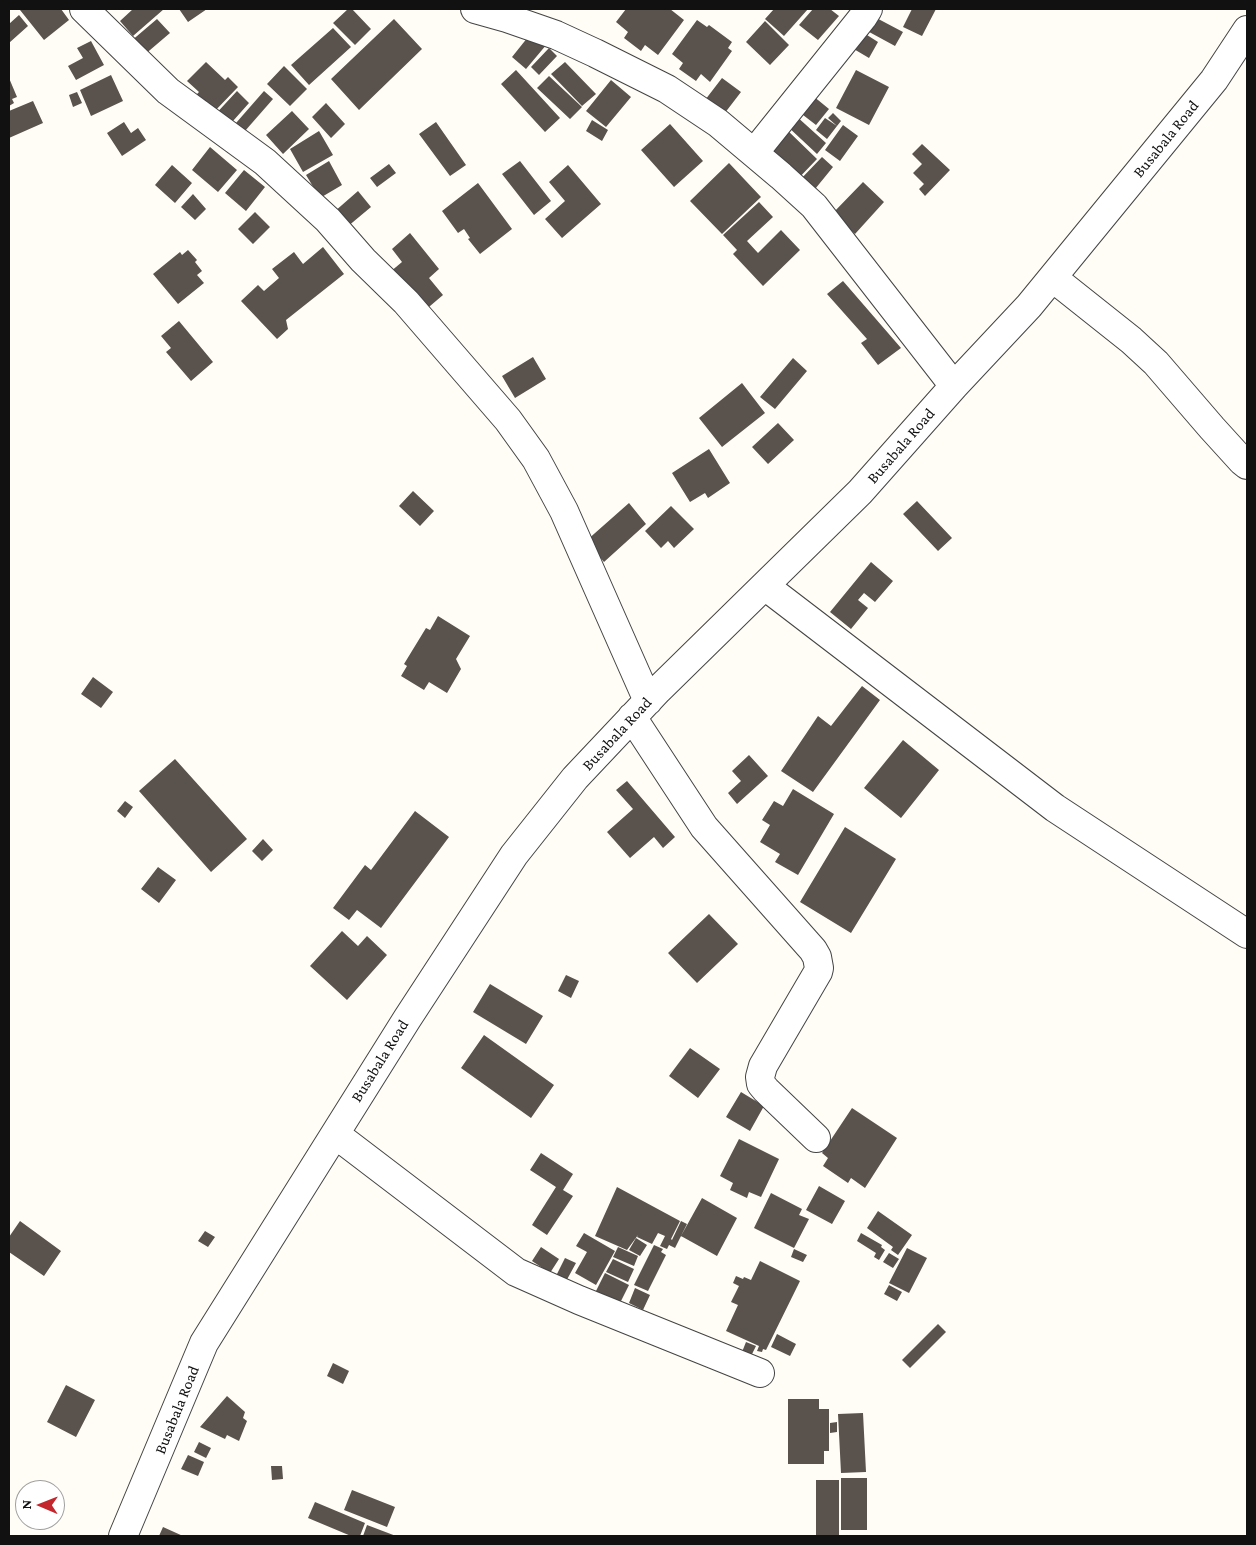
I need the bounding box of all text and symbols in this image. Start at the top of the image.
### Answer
street label: Busabala Road [1129,97,1203,181]
street label: Busabala Road [863,404,939,488]
street label: Busabala Road [578,693,656,775]
street label: Busabala Road [347,1016,413,1106]
street label: Busabala Road [151,1363,203,1457]
north arrow [15,1480,65,1530]
text: N [18,1500,34,1510]

